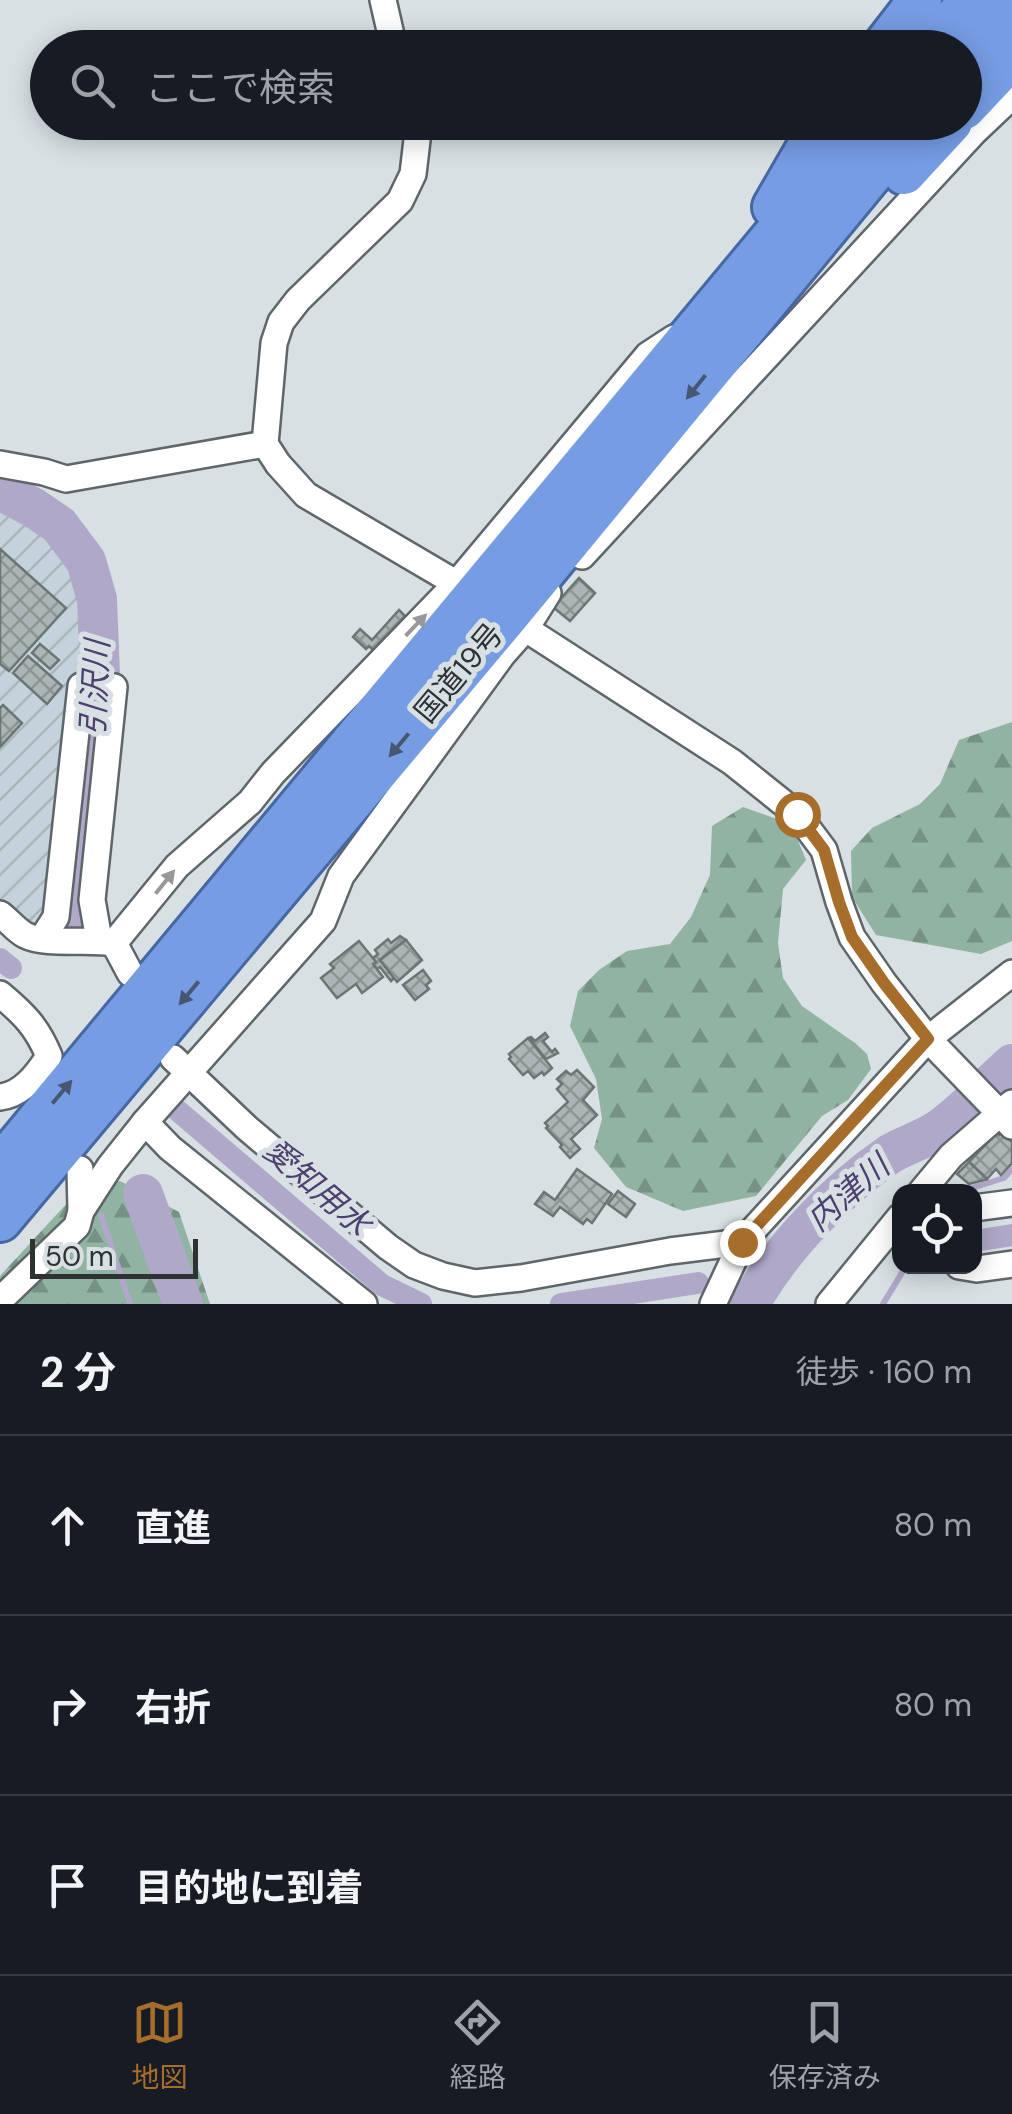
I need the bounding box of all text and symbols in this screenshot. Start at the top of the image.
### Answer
search box [30,30,982,140]
icon: search [65,58,120,113]
text: ここで検索 [145,63,335,113]
one-way arrow [686,374,707,399]
one-way arrow [404,614,428,638]
street label: 国道19号 [406,615,512,730]
water label: 引沢川 [72,636,119,737]
one-way arrow [388,732,410,757]
route start [775,792,821,838]
one-way arrow [154,869,175,894]
one-way arrow [179,980,200,1005]
one-way arrow [51,1080,72,1105]
water label: 愛知用水 [255,1129,381,1247]
water label: 内津川 [798,1144,900,1240]
map controls [892,1184,982,1274]
button: locate [892,1184,982,1274]
route end [720,1220,766,1266]
scale bar [30,1234,198,1278]
text: 50 m [45,1238,114,1275]
text: 2 分 [40,1345,116,1400]
text: 徒歩 · 160 m [796,1351,972,1393]
icon: ahead [40,1498,95,1553]
text: 直進 [135,1503,211,1553]
text: 80 m [894,1504,972,1546]
icon: right [40,1678,95,1733]
text: 右折 [135,1683,211,1733]
text: 80 m [894,1684,972,1726]
icon: arrive [40,1858,95,1913]
text: 目的地に到着 [135,1863,363,1913]
tab: 地図 [131,1995,187,2096]
tab: 経路 [450,1995,506,2096]
tab: 保存済み [769,1995,881,2096]

